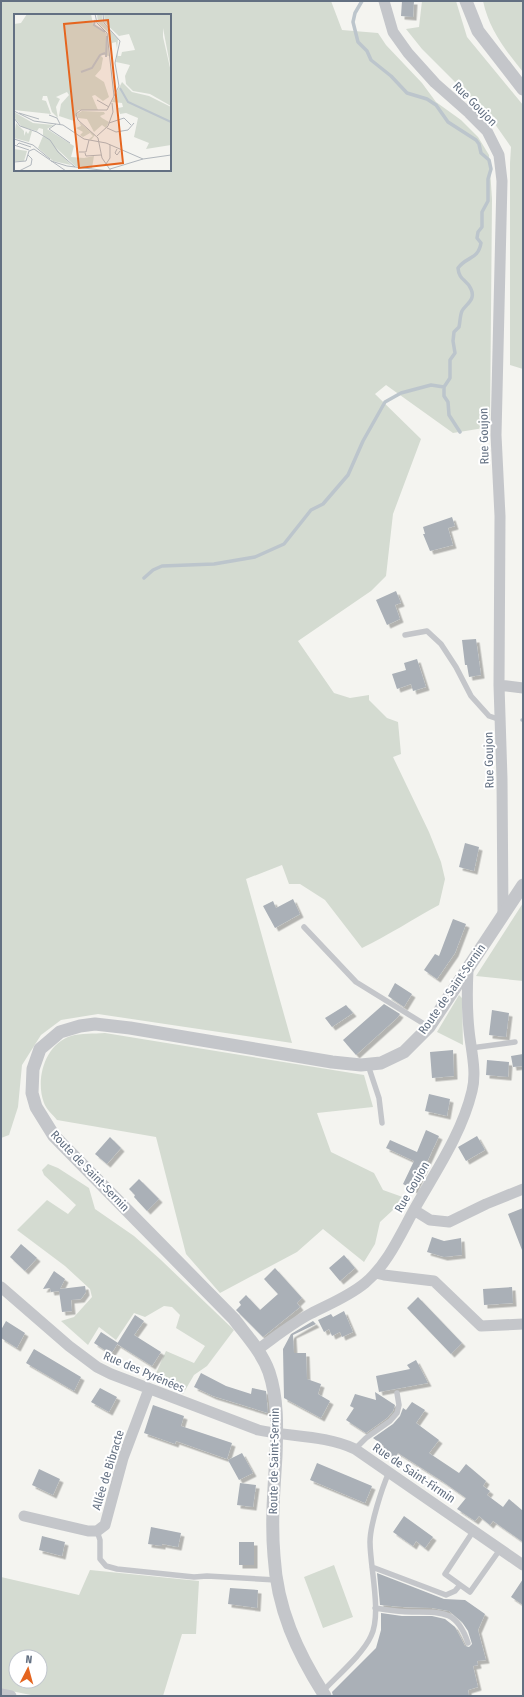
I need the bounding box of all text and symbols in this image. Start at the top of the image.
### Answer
inset map [14,14,171,171]
street label: Rue Goujon [450,79,500,129]
street label: Rue Goujon [477,408,491,464]
street label: Rue Goujon [482,732,496,788]
street label: Route de Saint-Sernin [416,941,488,1037]
street label: Route de Saint-Sernin [48,1128,132,1214]
street label: Rue Goujon [392,1159,432,1215]
street label: Rue des Pyrénées [101,1349,187,1395]
street label: Route de Saint-Sernin [266,1407,282,1515]
street label: Allée de Bibracte [89,1428,127,1512]
street label: Rue de Saint-Firmin [370,1440,458,1506]
north arrow [8,1649,48,1689]
text: N [25,1653,33,1666]

